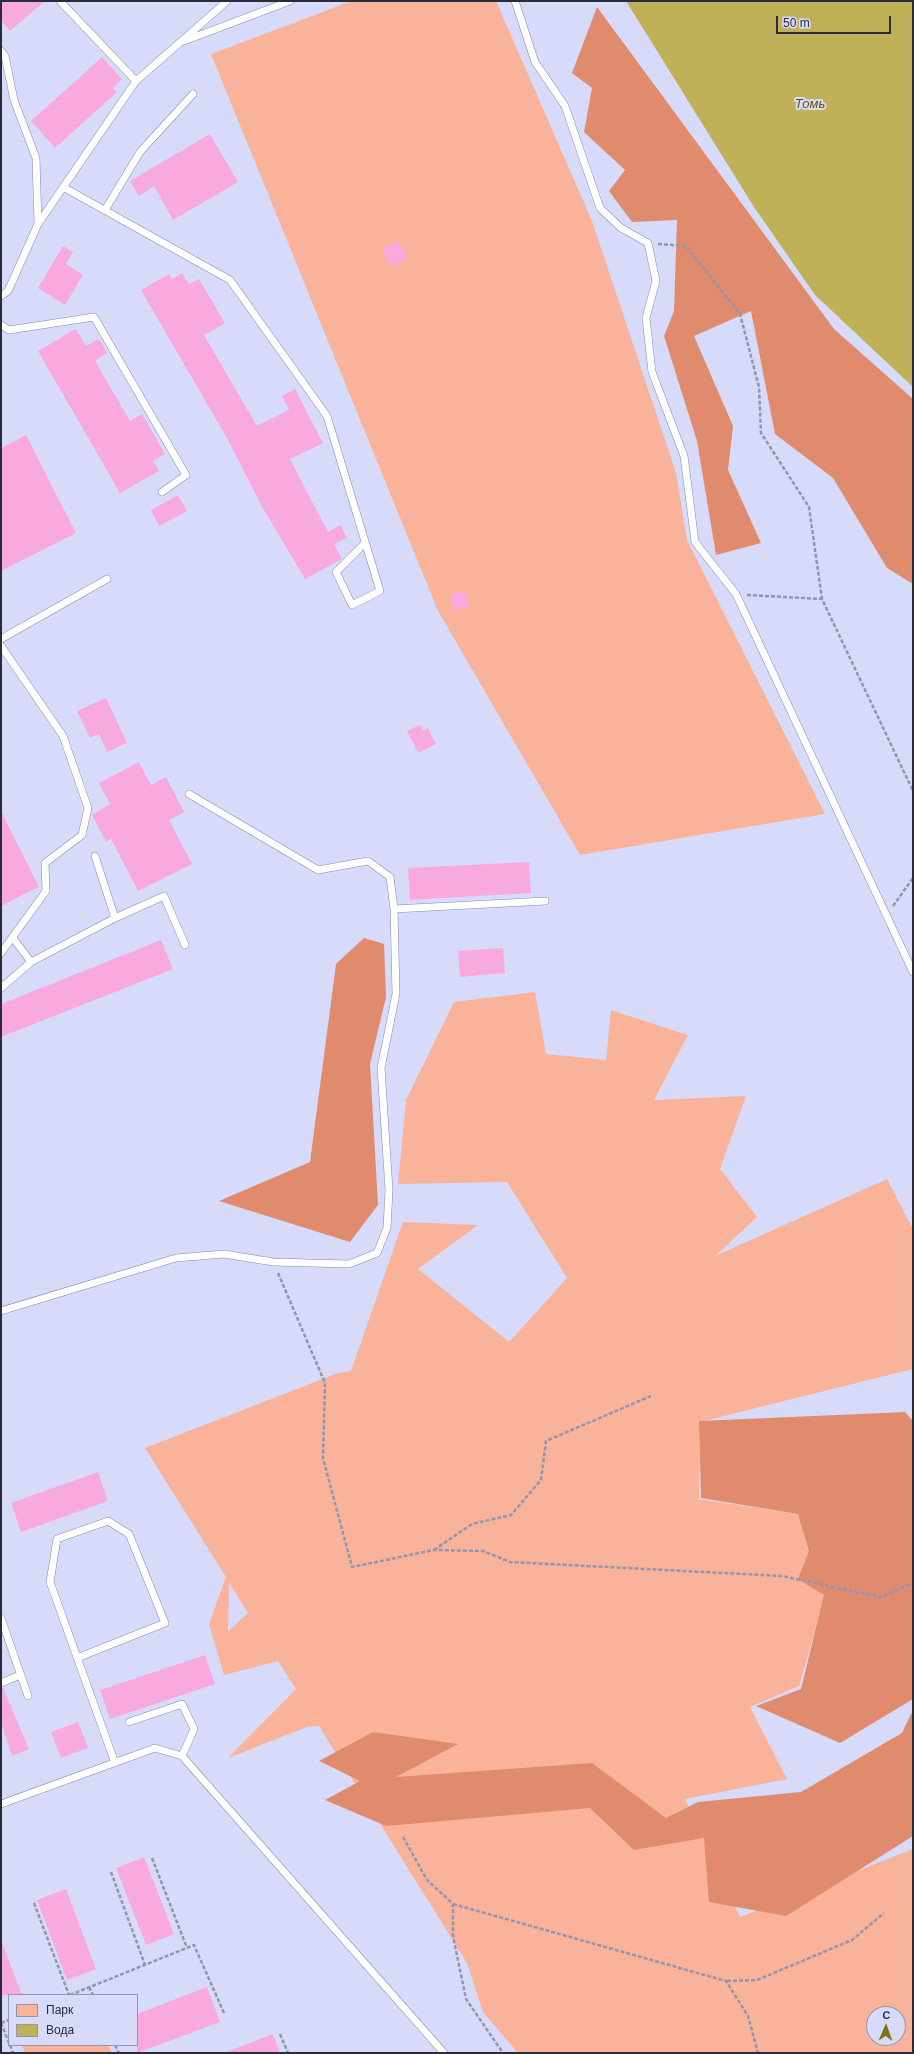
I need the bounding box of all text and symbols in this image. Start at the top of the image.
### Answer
scale bar [778,8,893,34]
text: 50 m [783,16,810,30]
water label: Томь [795,96,825,112]
legend [8,1994,138,2046]
text: Парк [46,2003,73,2017]
north arrow [866,2006,906,2046]
text: С [882,2009,891,2021]
text: Вода [46,2023,74,2037]

